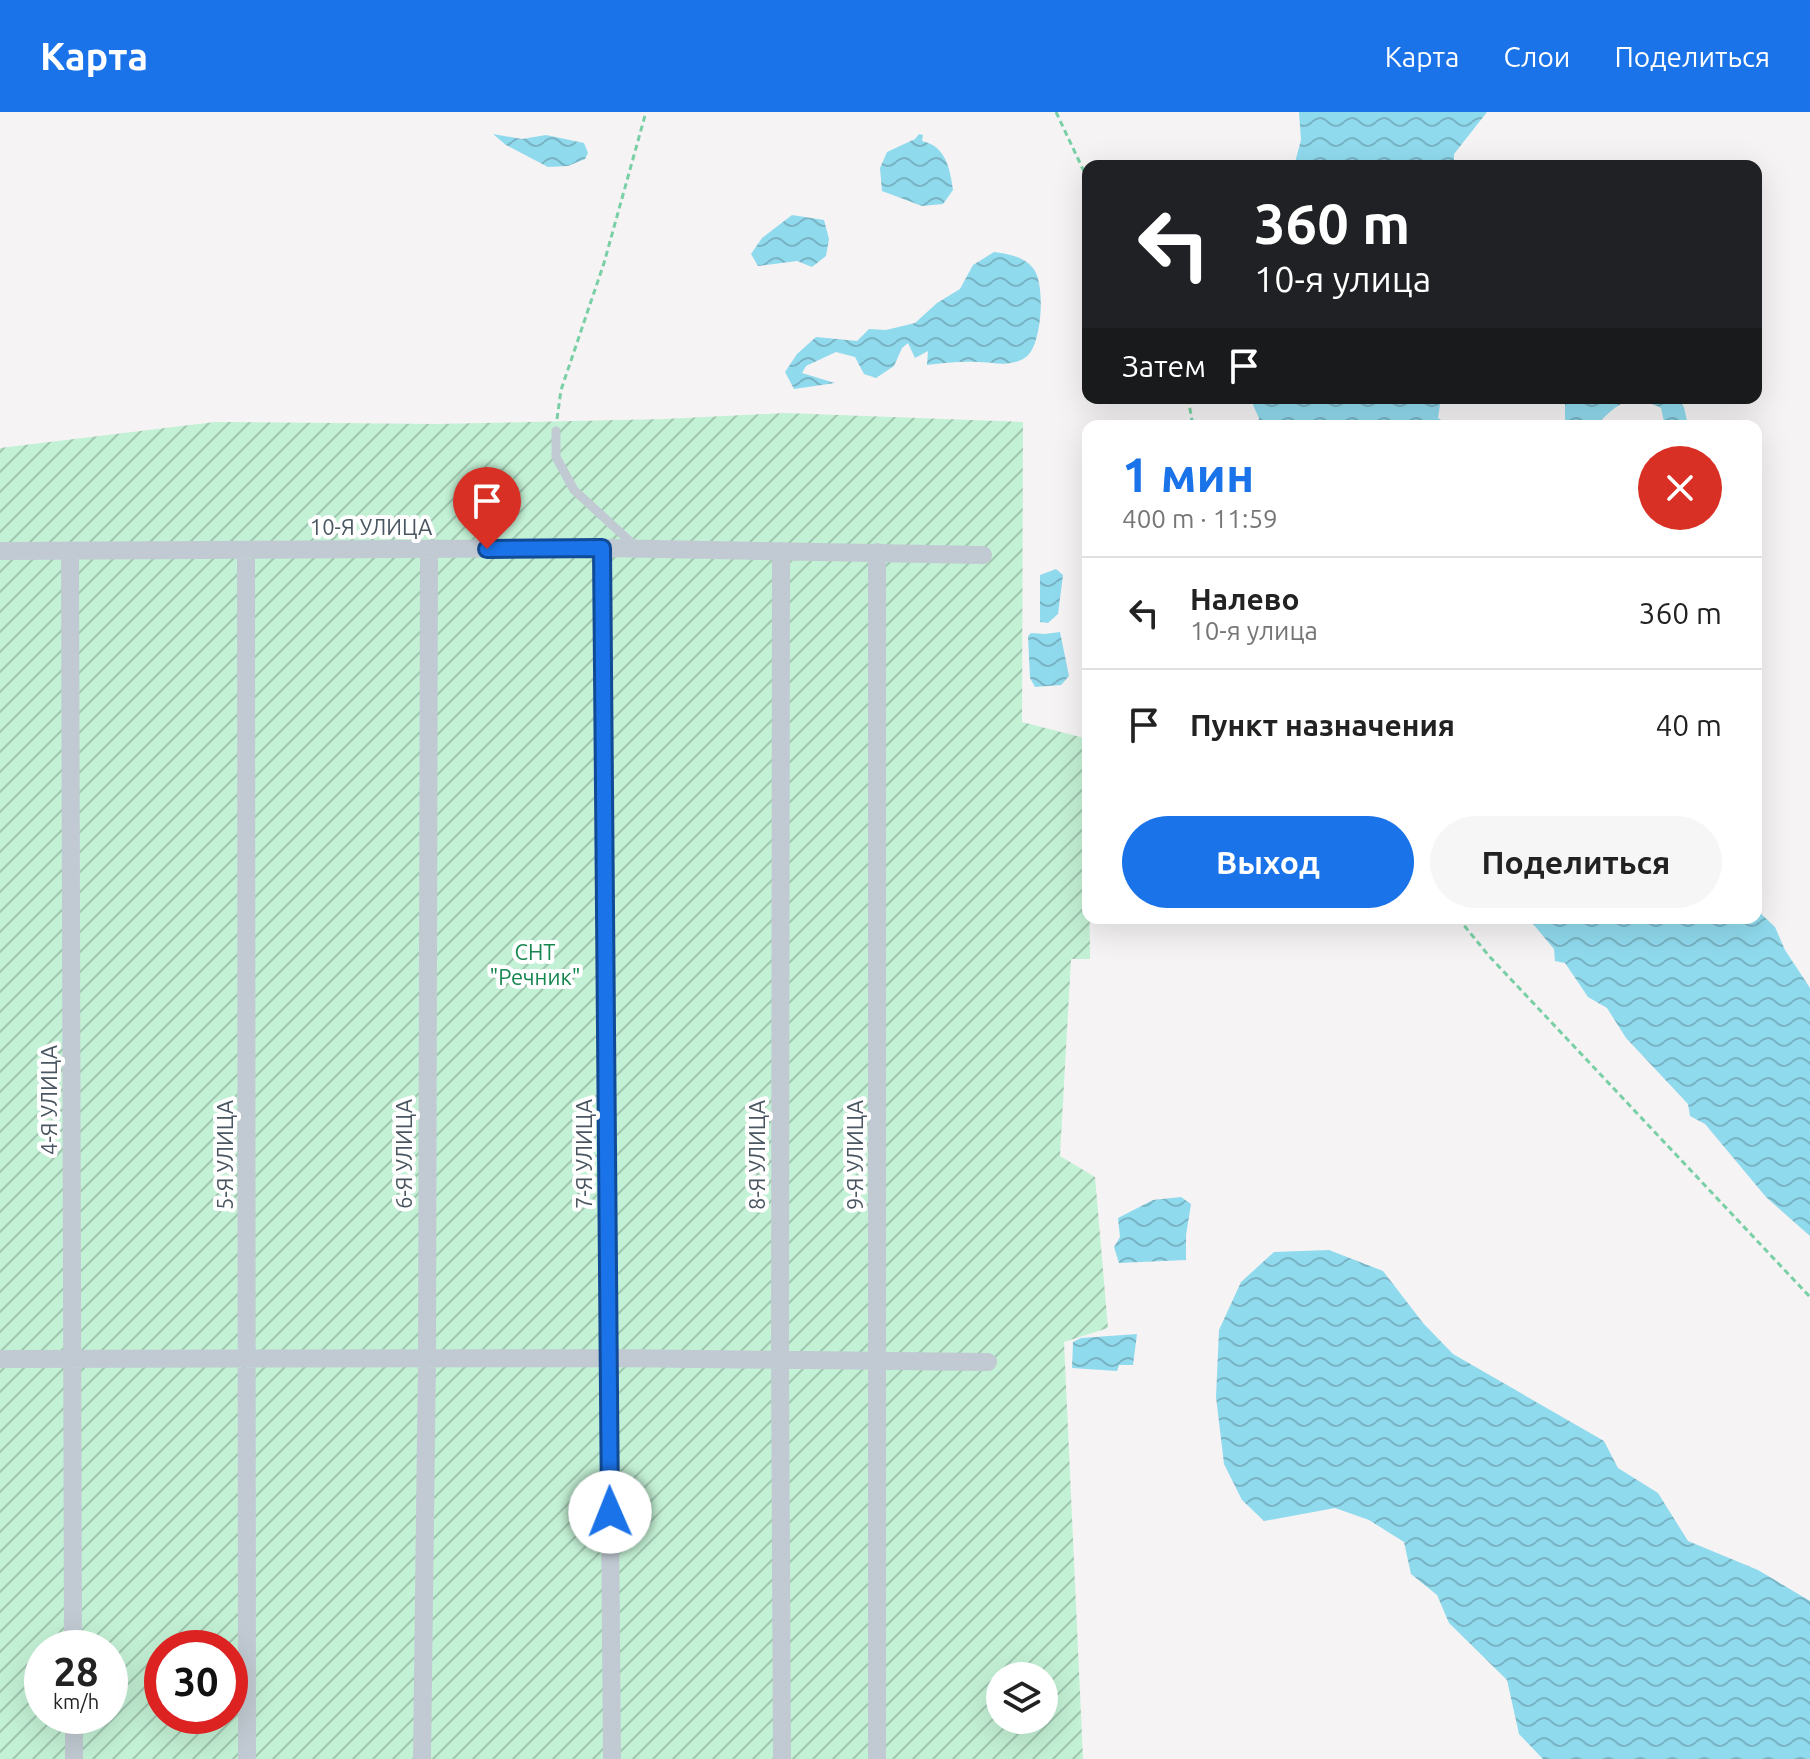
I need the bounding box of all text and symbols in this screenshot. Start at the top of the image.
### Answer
text: Карта [40,35,148,77]
text: Карта [1385,41,1459,72]
text: Слои [1503,41,1570,72]
text: Поделиться [1614,41,1770,72]
icon: left [1122,192,1226,296]
text: 360 m [1254,192,1410,255]
text: 10-я улица [1254,258,1431,299]
icon: arrive [1222,344,1266,388]
text: Затем [1122,349,1206,383]
button: close [1638,446,1722,530]
text: 1 мин [1122,447,1254,501]
pin [453,467,521,549]
icon: arrive [465,479,509,523]
text: 400 m · 11:59 [1122,504,1278,533]
street label: 10-Я УЛИЦА [310,514,433,539]
text: Налево [1190,582,1300,616]
icon: left [1122,591,1166,635]
text: 360 m [1638,596,1722,630]
text: 10-я улица [1190,616,1318,645]
icon: arrive [1122,703,1166,747]
text: Пункт назначения [1190,708,1455,742]
text: 40 m [1655,708,1722,742]
button: Выход [1122,816,1414,908]
button: Поделиться [1430,816,1722,908]
park label: СНТ "Речник" [489,939,581,989]
street label: 4-Я УЛИЦА [36,1044,61,1155]
street label: 6-Я УЛИЦА [391,1098,416,1209]
street label: 7-Я УЛИЦА [571,1098,596,1209]
street label: 5-Я УЛИЦА [212,1099,237,1210]
street label: 8-Я УЛИЦА [744,1099,769,1210]
street label: 9-Я УЛИЦА [842,1099,867,1210]
position arrow [568,1470,652,1554]
speed limit sign: 30 [144,1630,248,1734]
text: 28 [53,1649,99,1694]
map controls [986,1662,1058,1734]
button: layers [986,1662,1058,1734]
text: km/h [53,1690,99,1713]

